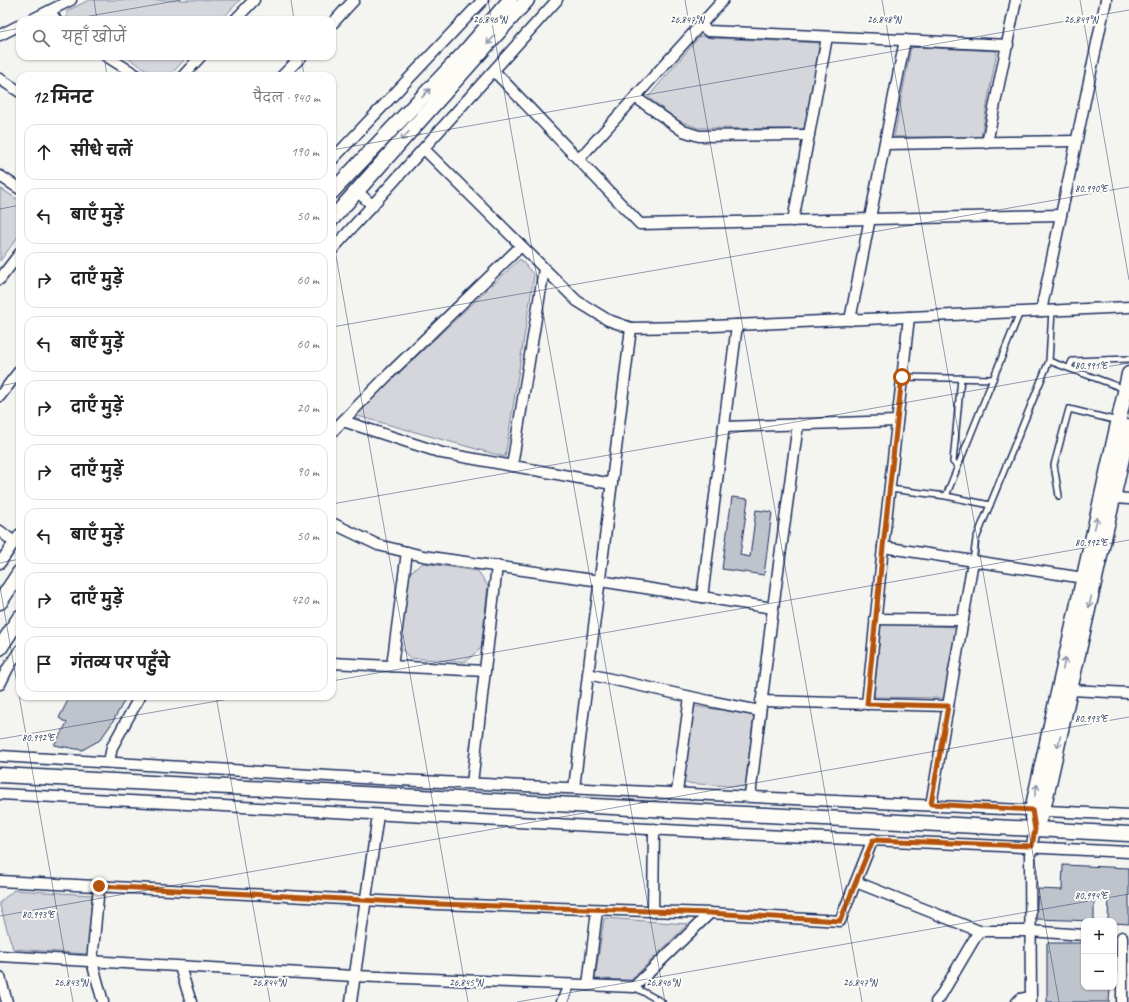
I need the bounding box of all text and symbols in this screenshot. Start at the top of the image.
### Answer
text: 26.846°N [473,13,509,26]
text: 26.847°N [670,13,706,26]
text: 26.848°N [867,13,903,26]
text: 26.849°N [1064,13,1100,26]
search box [16,16,336,60]
icon: search [30,27,52,49]
text: यहाँ खोजें [62,28,126,47]
one-way arrow [487,34,496,45]
text: 12 मिनट [32,87,93,108]
one-way arrow [421,88,431,98]
text: पैदल · 940 m [253,90,320,106]
one-way arrow [400,131,409,142]
icon: ahead [33,141,55,163]
text: सीधे चलें [71,142,132,161]
text: 190 m [291,144,319,160]
text: 80.990°E [1075,182,1109,195]
icon: left [33,205,55,227]
text: बाएँ मुड़ें [71,206,123,225]
text: 50 m [297,208,319,224]
icon: right [33,269,55,291]
text: दाएँ मुड़ें [71,270,123,289]
text: 60 m [297,272,319,288]
icon: left [33,333,55,355]
text: बाएँ मुड़ें [71,334,123,353]
text: 60 m [297,336,319,352]
text: 80.991°E [1075,359,1109,372]
route start [893,368,911,386]
icon: right [33,397,55,419]
text: दाएँ मुड़ें [71,398,123,417]
text: 20 m [297,400,319,416]
icon: right [33,461,55,483]
text: दाएँ मुड़ें [71,462,123,481]
text: 90 m [297,464,319,480]
one-way arrow [1093,517,1101,530]
icon: left [33,525,55,547]
text: बाएँ मुड़ें [71,526,123,545]
text: 50 m [297,528,319,544]
text: 80.992°E [1075,536,1109,549]
icon: right [33,589,55,611]
text: दाएँ मुड़ें [71,590,123,609]
text: 420 m [291,592,319,608]
one-way arrow [1086,595,1094,608]
icon: arrive [33,653,55,675]
text: गंतव्य पर पहुँचे [71,654,169,673]
one-way arrow [1061,657,1069,670]
text: 80.993°E [1075,712,1109,725]
text: 80.992°E [22,731,56,744]
one-way arrow [1054,735,1062,748]
one-way arrow [1032,784,1040,797]
route end [90,877,108,895]
text: 80.994°E [1075,889,1109,902]
text: 80.993°E [22,908,56,921]
map controls [1081,918,1117,990]
button: + [1081,918,1117,954]
button: − [1081,954,1117,990]
text: 26.843°N [54,976,90,989]
text: 26.844°N [252,976,288,989]
text: 26.845°N [449,976,485,989]
text: 26.846°N [646,976,682,989]
text: 26.847°N [843,976,879,989]

